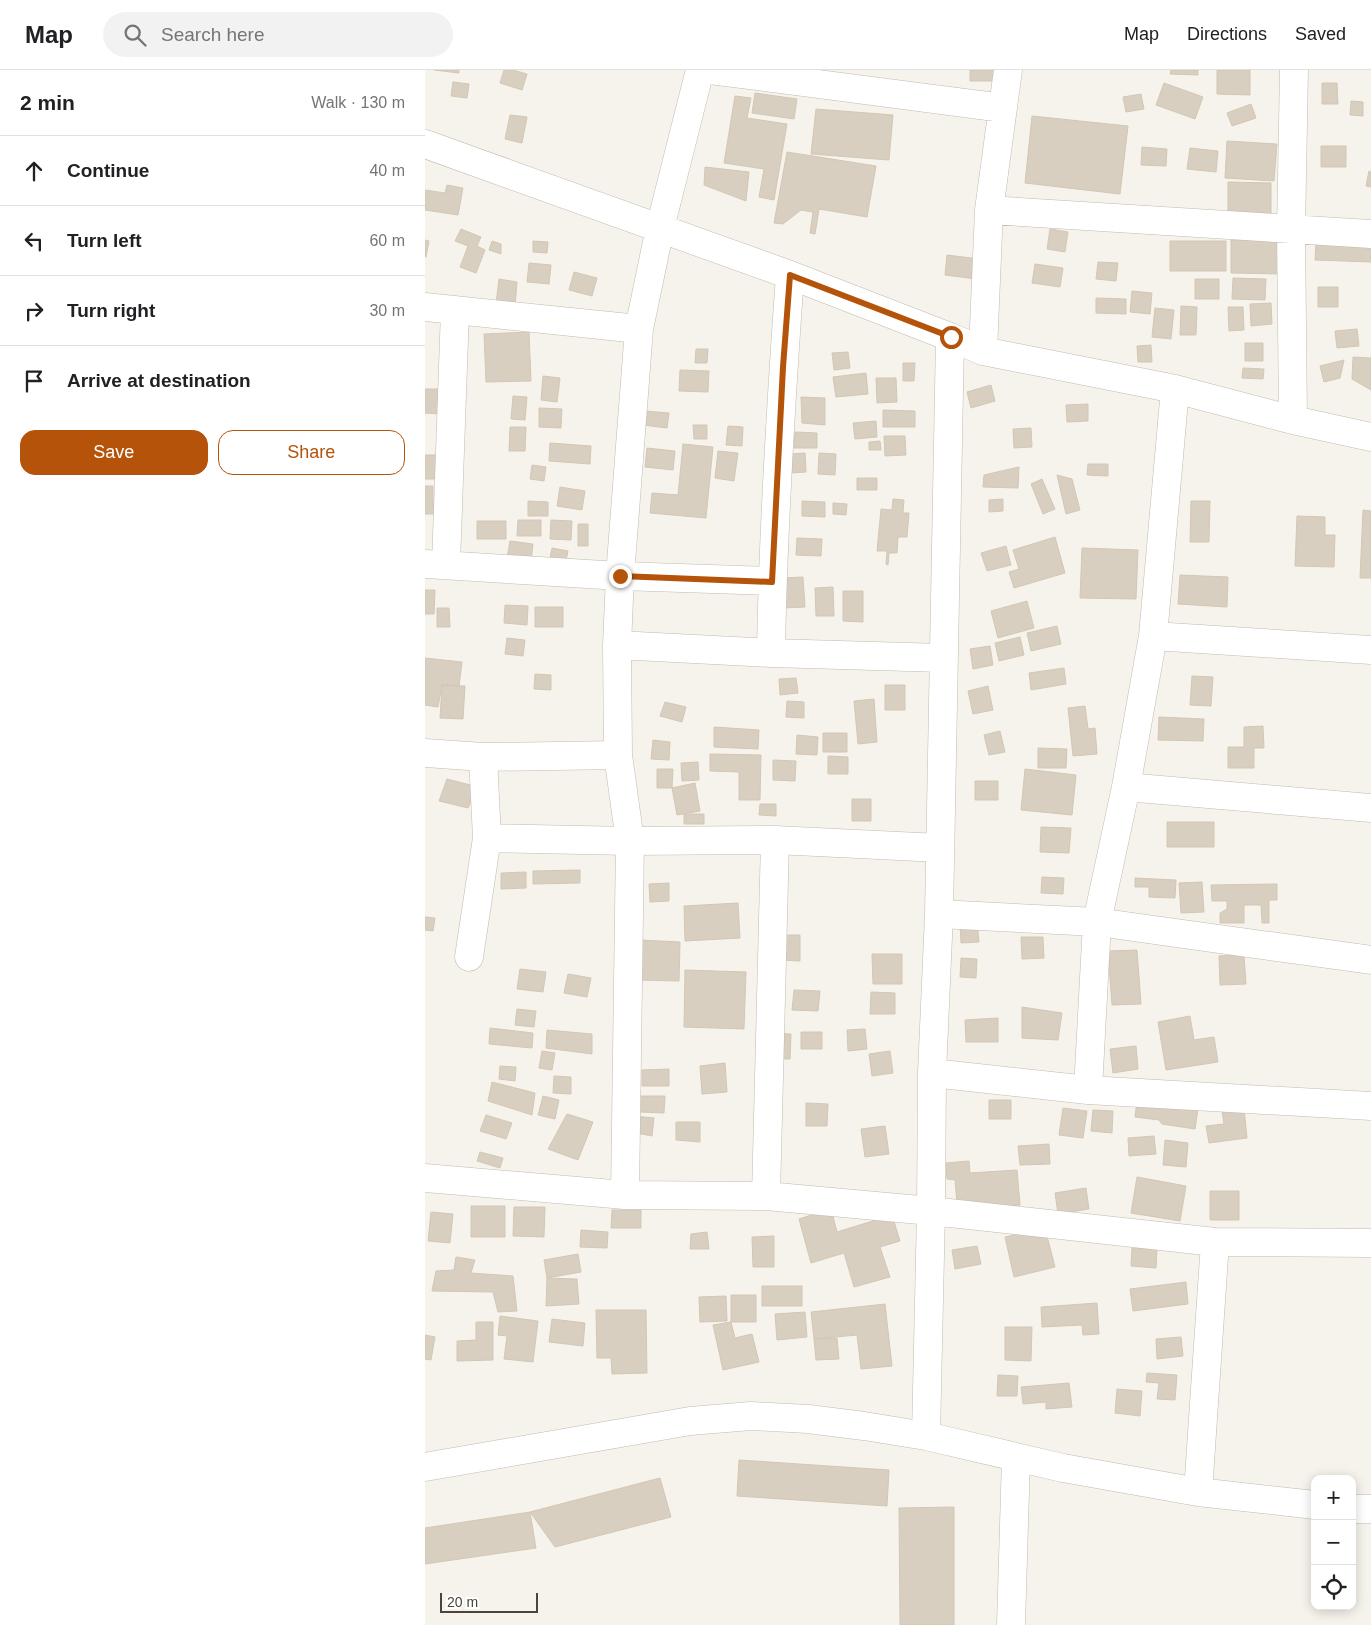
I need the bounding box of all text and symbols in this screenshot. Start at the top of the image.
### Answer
search box [103,12,453,57]
text: Map [25,21,73,48]
icon: search [121,21,149,49]
text: Search here [161,24,265,45]
text: Map [1124,24,1159,44]
text: Directions [1187,24,1267,44]
text: Saved [1295,24,1346,44]
text: 2 min [20,91,75,114]
text: Walk · 130 m [311,94,405,111]
icon: ahead [20,157,48,185]
text: Continue [67,160,149,181]
text: 40 m [369,162,405,179]
icon: left [20,227,48,255]
text: Turn left [67,230,142,251]
text: 60 m [369,232,405,249]
icon: right [20,297,48,325]
text: Turn right [67,300,155,321]
text: 30 m [369,302,405,319]
route start [940,326,963,349]
icon: arrive [20,367,48,395]
text: Arrive at destination [67,370,251,391]
button: Save [20,430,208,475]
button: Share [218,430,405,475]
route end [609,565,632,588]
map controls [1311,1475,1356,1610]
button: + [1311,1475,1356,1520]
button: − [1311,1520,1356,1565]
button: locate [1311,1565,1356,1610]
scale bar [440,1590,537,1613]
text: 20 m [447,1594,478,1610]

